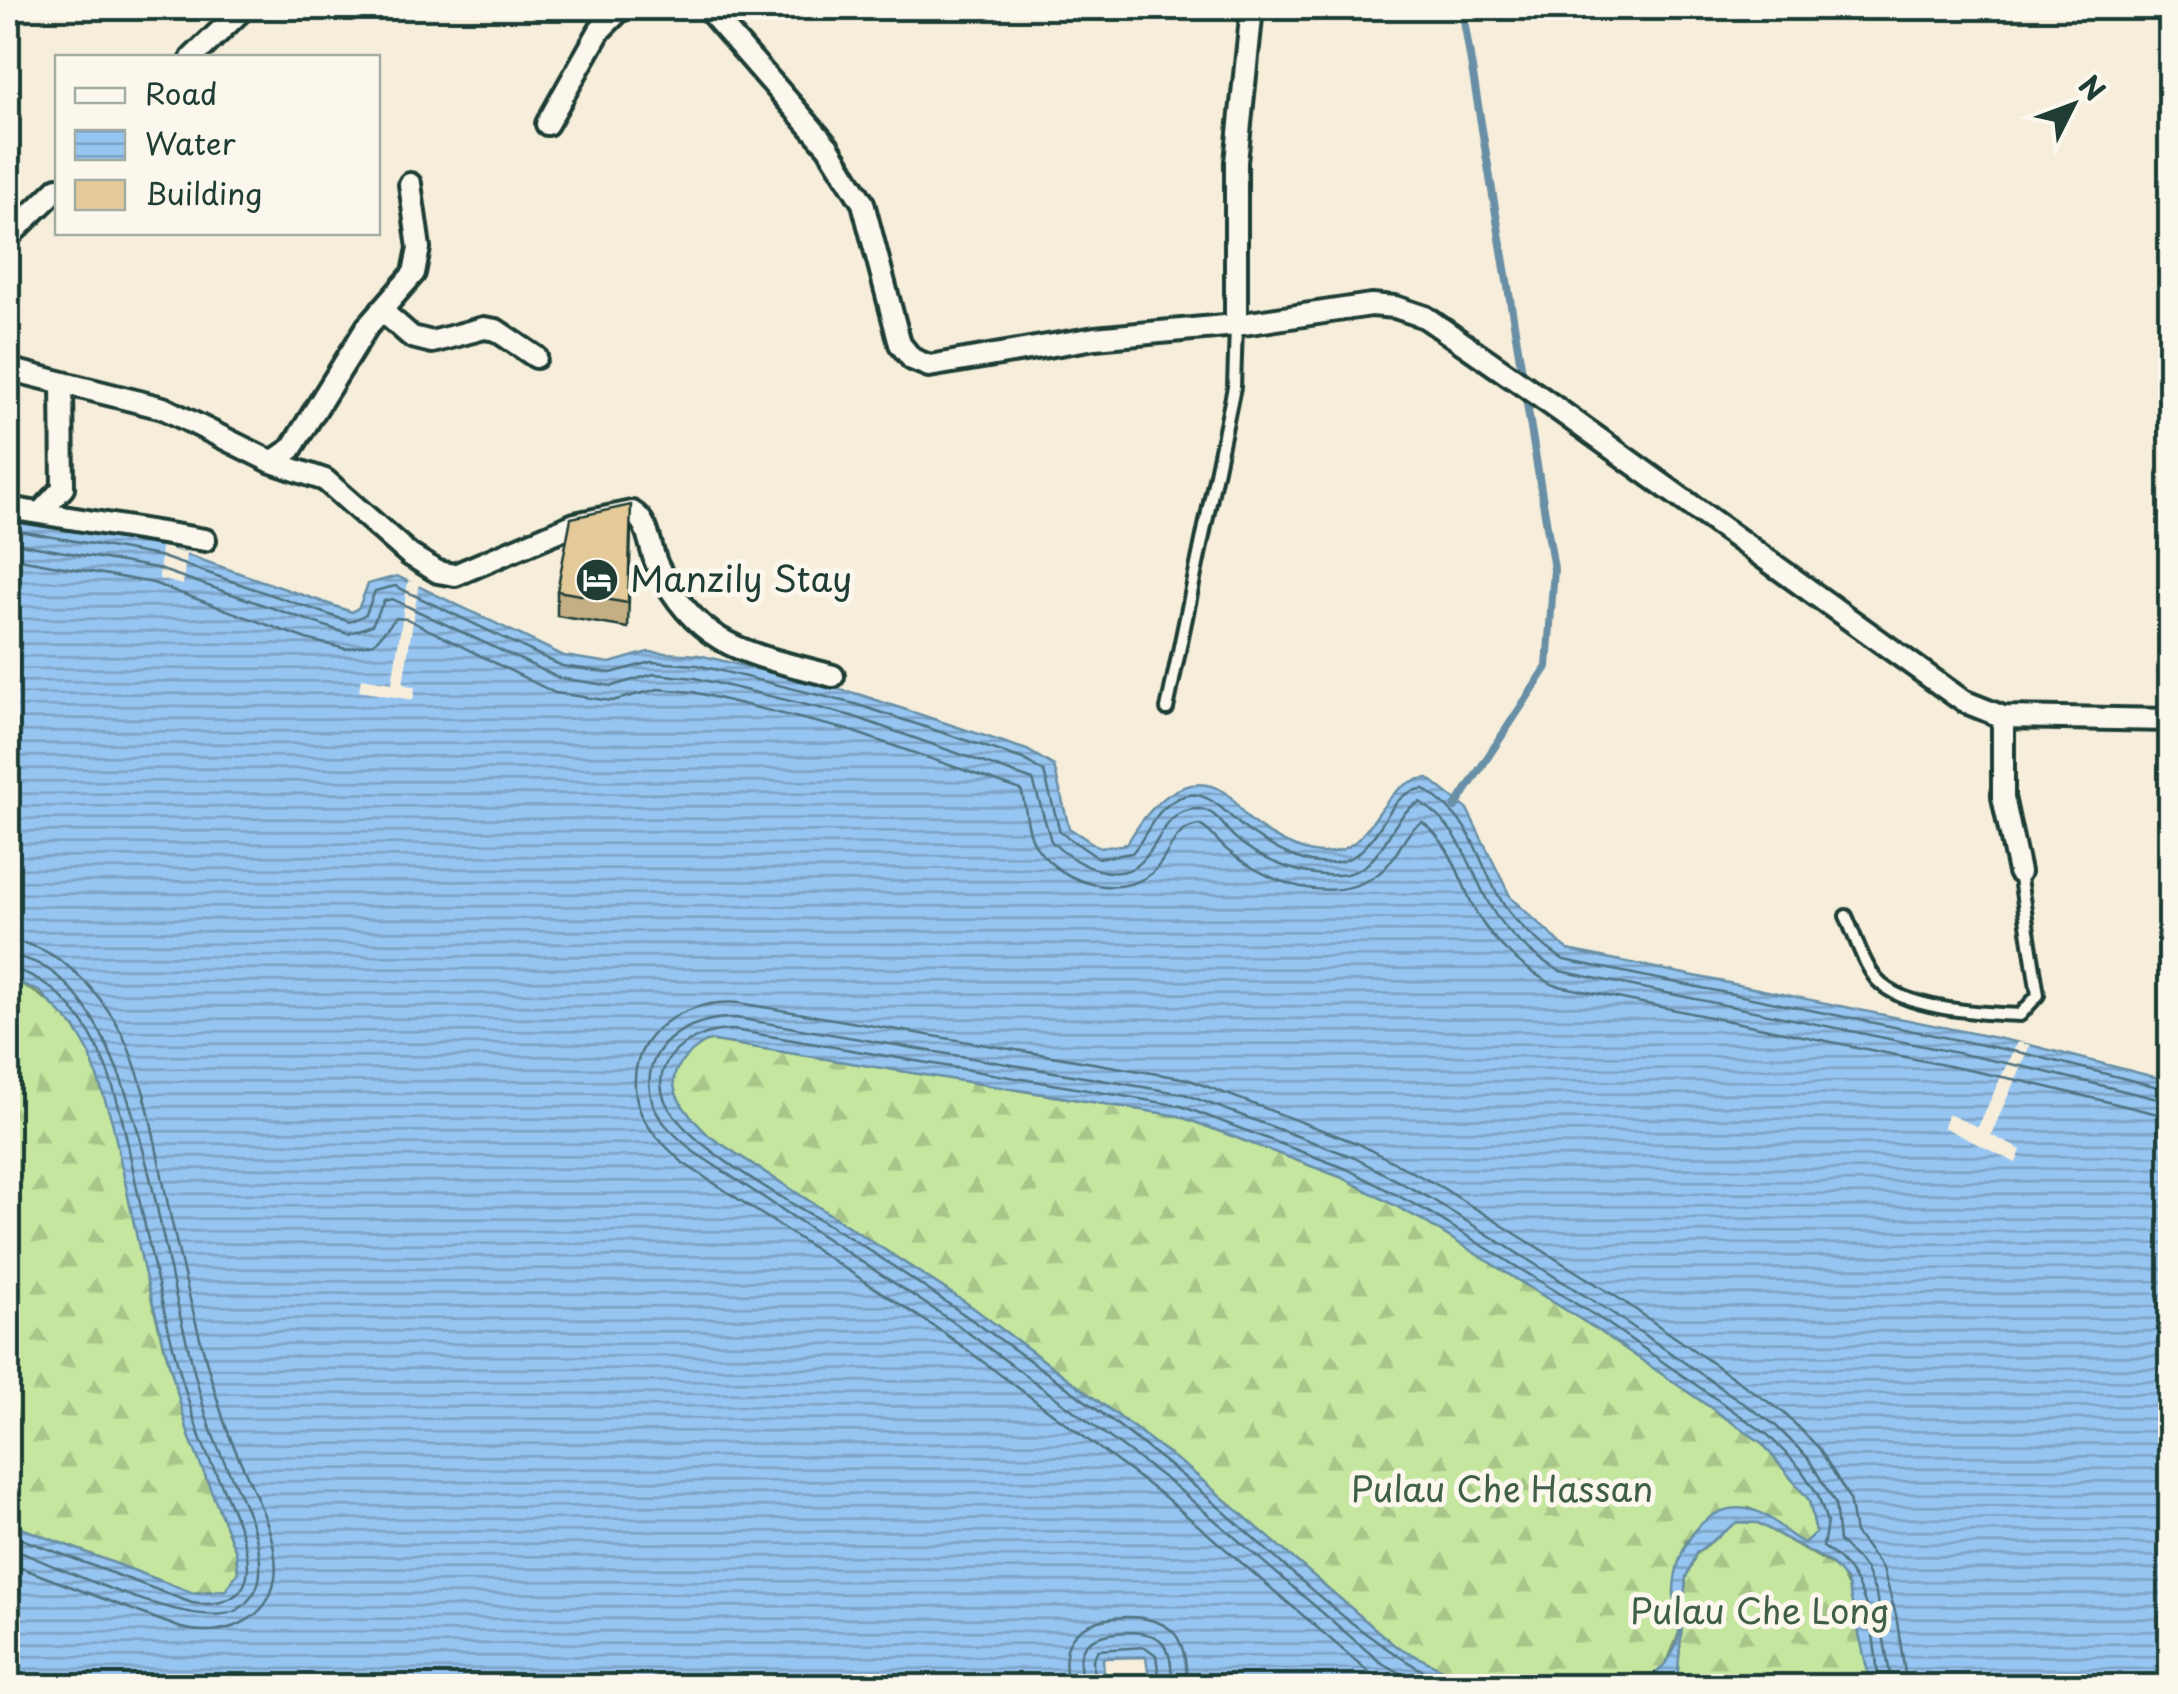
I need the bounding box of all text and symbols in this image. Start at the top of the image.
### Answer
legend [55,55,380,235]
north arrow [2023,55,2123,155]
text: N [2069,65,2116,110]
text: Road [145,70,218,115]
text: Water [145,120,236,165]
text: Building [145,170,262,215]
place label: Manzily Stay [630,551,852,604]
hotel icon: Manzily Stay [574,557,620,603]
park label: Pulau Che Hassan [1351,1461,1653,1514]
park label: Pulau Che Long [1630,1583,1890,1636]

